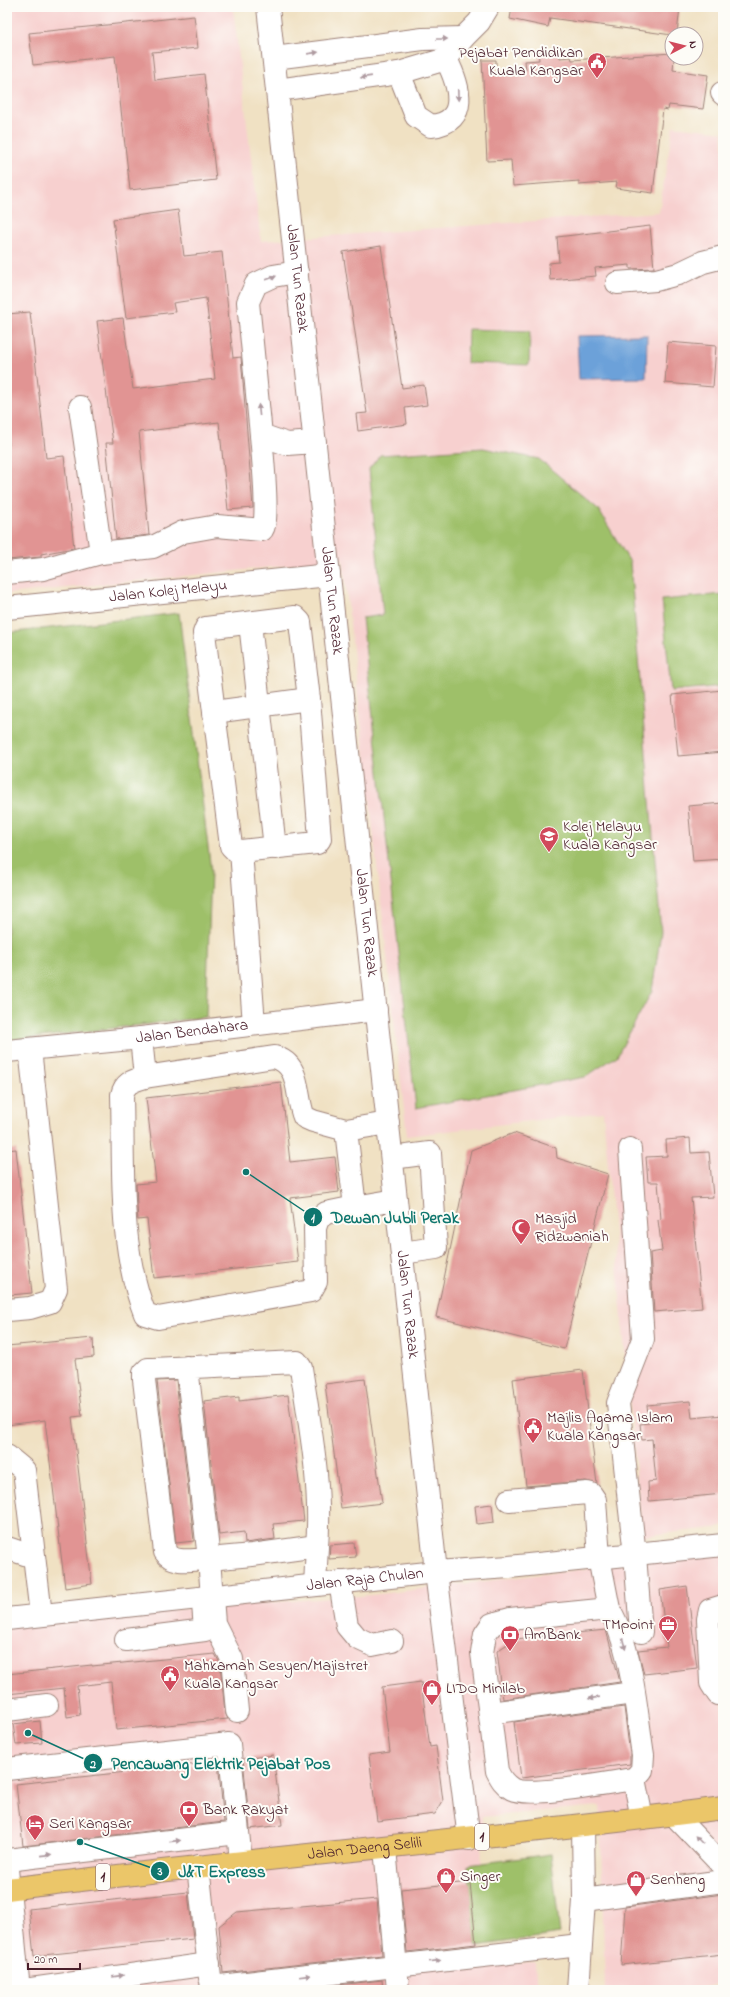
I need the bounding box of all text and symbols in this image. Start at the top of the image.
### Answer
north arrow [664,26,704,66]
one-way arrow [436,35,448,42]
text: N [685,40,701,50]
place label: Pejabat Pendidikan Kuala Kangsar [459,41,583,83]
one-way arrow [307,50,319,56]
public building icon: Pejabat Pendidikan Kuala Kangsar [586,51,608,79]
one-way arrow [360,74,372,80]
one-way arrow [454,89,461,101]
street label: Jalan Tun Razak [279,223,315,335]
one-way arrow [265,274,277,280]
one-way arrow [255,403,262,416]
street label: Jalan Tun Razak [314,545,350,657]
street label: Jalan Kolej Melayu [108,573,228,609]
place label: Kolej Melayu Kuala Kangsar [563,815,657,857]
school or university icon: Kolej Melayu Kuala Kangsar [538,825,560,853]
street label: Jalan Tun Razak [349,867,384,979]
street label: Jalan Bendahara [135,1013,250,1050]
callout: Dewan Jubli Perak [303,1203,467,1232]
text: Dewan Jubli Perak [330,1206,460,1231]
place label: Masjid Ridzwaniah [535,1207,609,1249]
text: 1 [311,1210,315,1228]
mosque icon: Masjid Ridzwaniah [510,1217,532,1245]
street label: Jalan Tun Razak [390,1249,425,1361]
place label: Majlis Agama Islam Kuala Kangsar [547,1406,673,1448]
public building icon: Majlis Agama Islam Kuala Kangsar [522,1416,544,1444]
street label: Jalan Raja Chulan [305,1561,425,1598]
place label: TMpoint [602,1613,655,1637]
office icon: TMpoint [657,1614,679,1642]
place label: AmBank [524,1623,582,1647]
bank icon: AmBank [499,1624,521,1652]
one-way arrow [621,1639,627,1651]
place label: Mahkamah Sesyen/Majistret Kuala Kangsar [184,1654,369,1696]
public building icon: Mahkamah Sesyen/Majistret Kuala Kangsar [159,1664,181,1692]
place label: LIDO Minilab [446,1677,526,1701]
shop icon: LIDO Minilab [421,1678,443,1706]
one-way arrow [588,1695,600,1701]
callout: Pencawang Elektrik Pejabat Pos [83,1749,339,1778]
text: Pencawang Elektrik Pejabat Pos [111,1752,331,1779]
text: 2 [89,1756,96,1774]
place label: Bank Rakyat [202,1798,289,1822]
bank icon: Bank Rakyat [178,1799,200,1827]
place label: Seri Kangsar [49,1812,132,1836]
hotel icon: Seri Kangsar [24,1813,46,1841]
road number: 1 [475,1824,489,1850]
street label: Jalan Daeng Selili [306,1831,423,1867]
one-way arrow [694,1835,704,1845]
one-way arrow [169,1838,181,1844]
one-way arrow [40,1852,52,1859]
callout: J&T Express [150,1857,273,1886]
text: J&T Express [178,1860,266,1885]
text: 3 [157,1863,163,1881]
road number: 1 [96,1864,110,1890]
place label: Singer [460,1865,500,1889]
shop icon: Singer [435,1866,457,1894]
place label: Senheng [650,1868,705,1892]
shop icon: Senheng [625,1869,647,1897]
scale bar [28,1945,80,1971]
text: 20 m [34,1951,57,1969]
one-way arrow [429,1958,441,1964]
one-way arrow [112,1973,124,1979]
one-way arrow [299,1973,312,1979]

